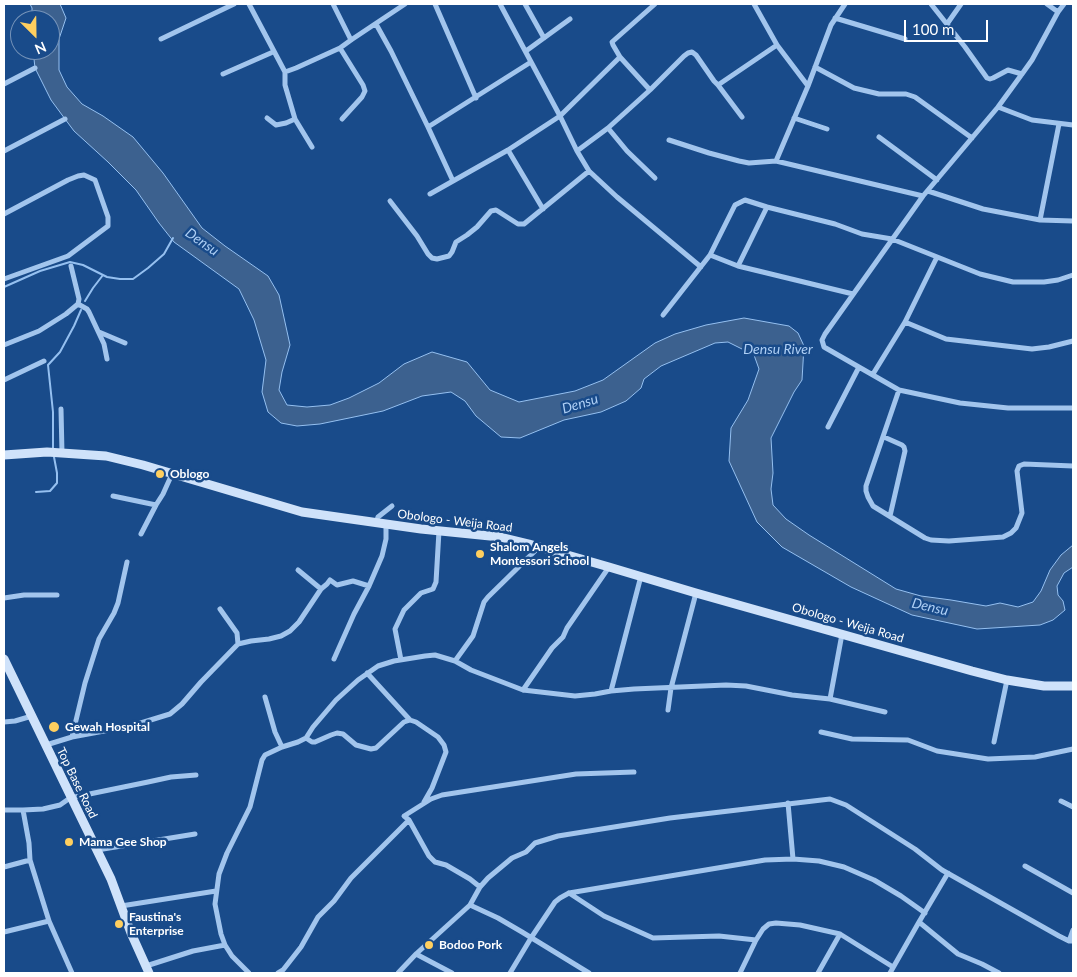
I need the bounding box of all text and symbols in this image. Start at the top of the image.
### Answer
north arrow [10,10,60,60]
scale bar [907,10,991,42]
text: 100 m [912,20,954,38]
text: N [32,38,49,58]
water label: Densu [182,225,222,259]
water label: Densu River [743,341,813,357]
water label: Densu [560,391,600,417]
place label: Oblogo [170,467,209,481]
marker: Oblogo [154,468,166,480]
street label: Obologo - Weija Road [397,507,513,535]
place label: Shalom Angels Montessori School [490,540,589,568]
marker: Shalom Angels Montessori School [474,548,486,560]
water label: Densu [910,595,950,619]
street label: Obologo - Weija Road [790,600,906,646]
marker: Gewah Hospital [47,720,61,734]
place label: Gewah Hospital [65,720,150,734]
street label: Top Base Road [54,745,100,821]
place label: Mama Gee Shop [79,835,167,849]
marker: Mama Gee Shop [63,836,75,848]
place label: Faustina's Enterprise [129,910,184,938]
marker: Faustina's Enterprise [113,918,125,930]
place label: Bodoo Pork [439,938,502,952]
marker: Bodoo Pork [423,939,435,951]

